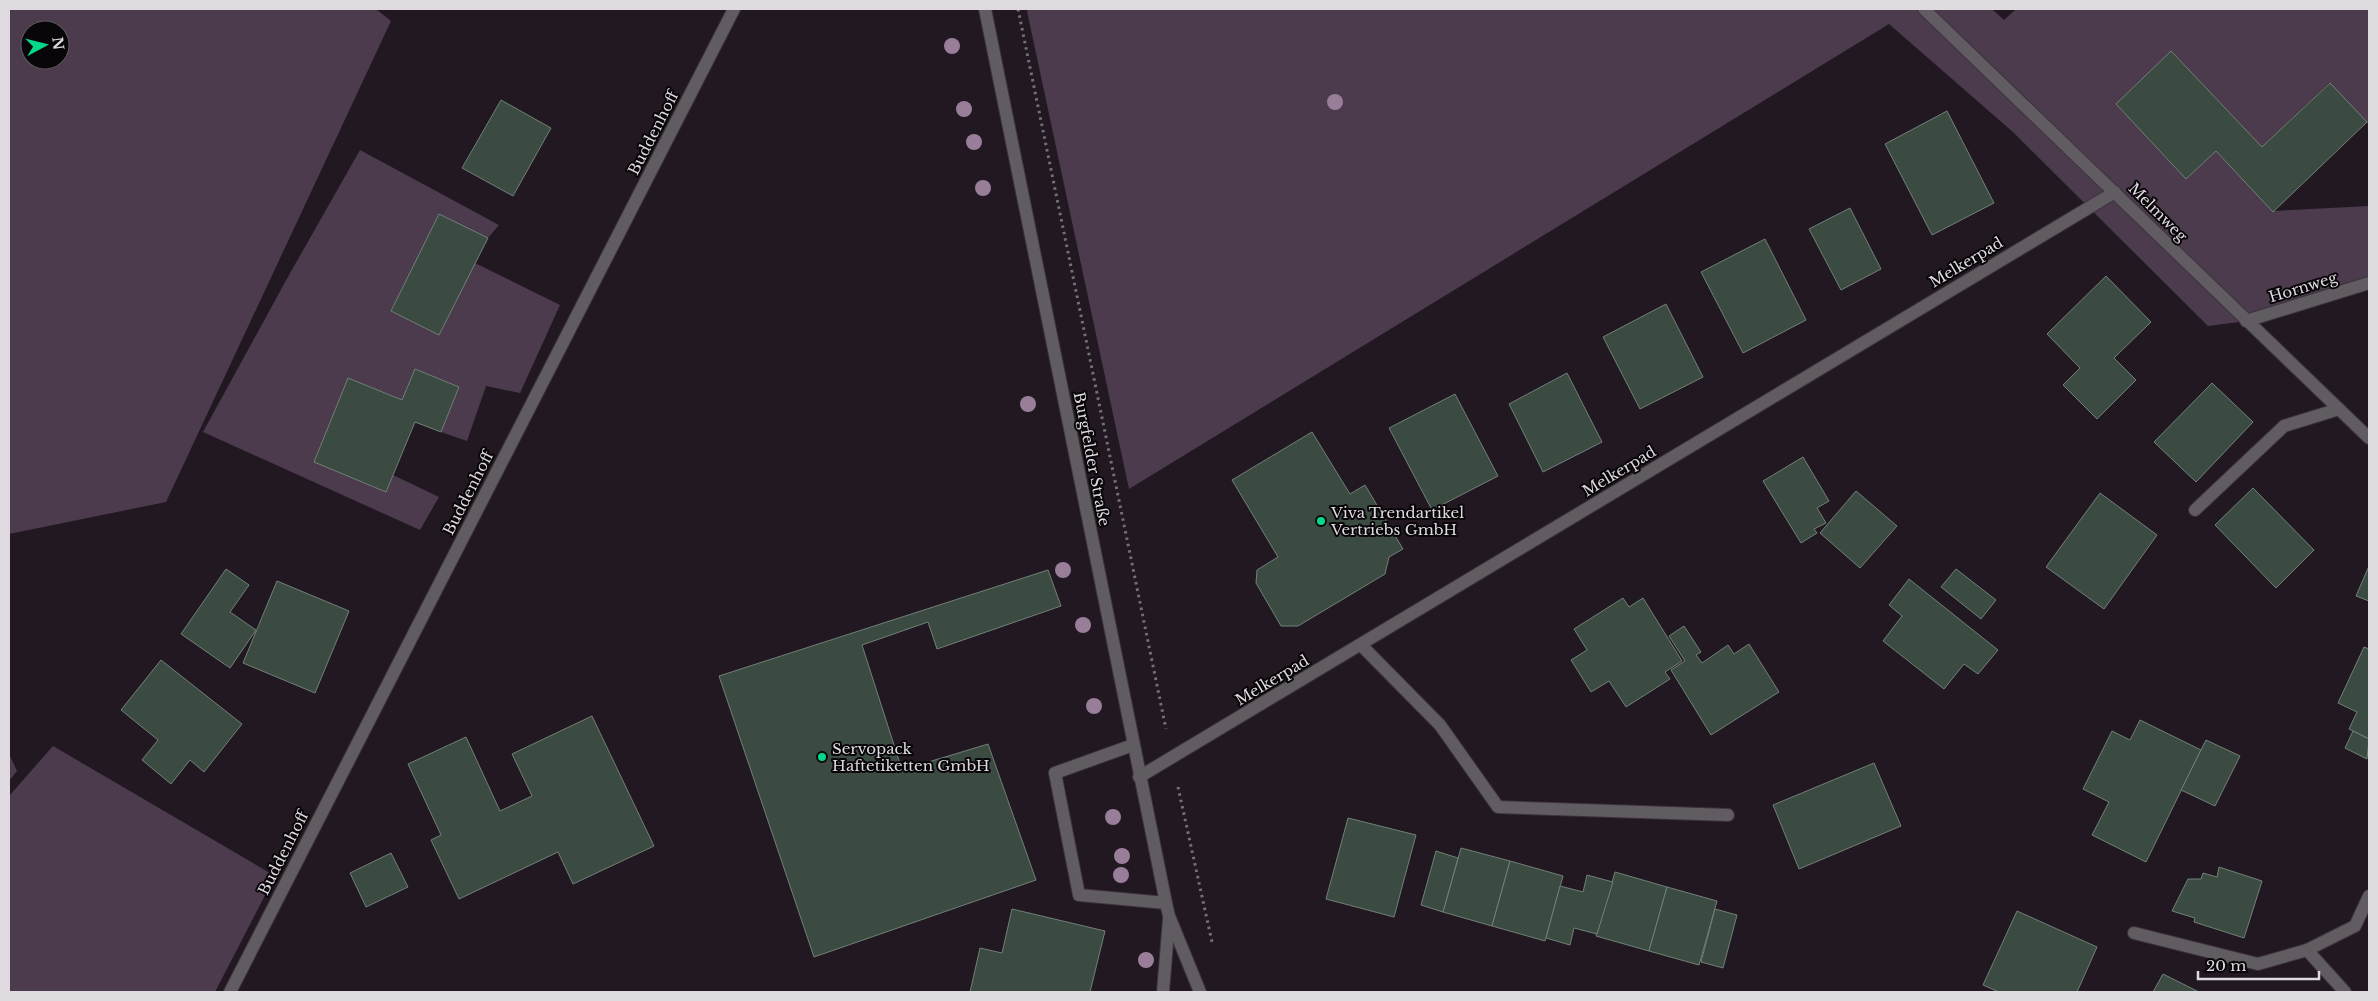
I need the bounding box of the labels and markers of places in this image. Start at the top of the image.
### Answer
place label: Viva Trendartikel Vertriebs GmbH [1330,503,1464,539]
marker: Viva Trendartikel Vertriebs GmbH [1315,515,1327,527]
place label: Servopack Haftetiketten GmbH [832,739,990,775]
marker: Servopack Haftetiketten GmbH [816,751,828,763]

